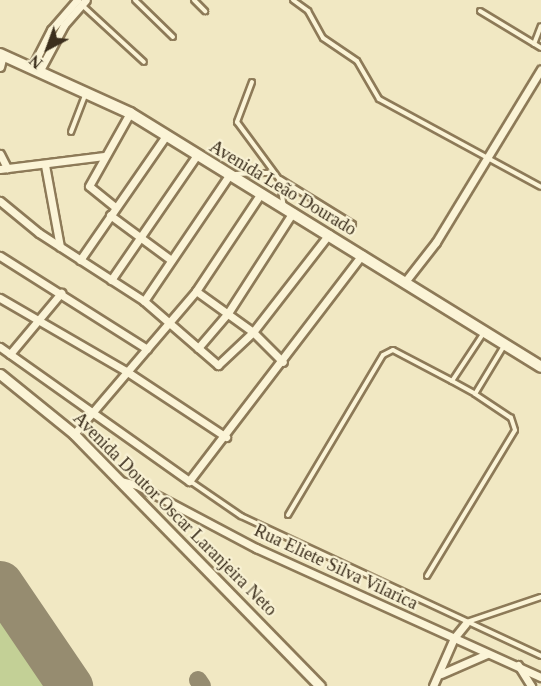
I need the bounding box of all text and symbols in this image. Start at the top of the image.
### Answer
north arrow [18,18,78,78]
text: N [26,52,46,72]
street label: Avenida Leão Dourado [206,136,360,240]
street label: Avenida Doutor Oscar Laranjeira Neto [69,408,281,620]
street label: Rua Eliete Silva Vilarica [251,520,421,614]

